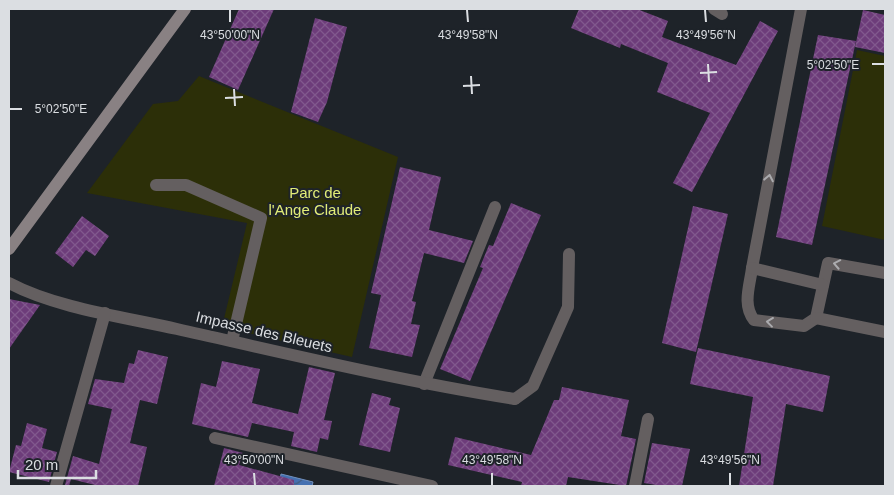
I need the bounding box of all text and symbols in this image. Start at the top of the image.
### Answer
text: 43°50'00"N [200,28,260,42]
text: 43°49'58"N [438,28,498,42]
text: 43°49'56"N [676,28,736,42]
text: 5°02'50"E [807,58,859,72]
text: 5°02'50"E [35,102,87,116]
one-way arrow [763,174,774,183]
park label: Parc de l'Ange Claude [269,184,361,218]
one-way arrow [833,260,842,270]
street label: Impasse des Bleuets [194,308,334,355]
one-way arrow [766,317,774,328]
scale bar [18,448,95,480]
text: 43°50'00"N [224,453,284,467]
text: 43°49'58"N [462,453,522,467]
text: 43°49'56"N [700,453,760,467]
text: 20 m [25,456,58,473]

